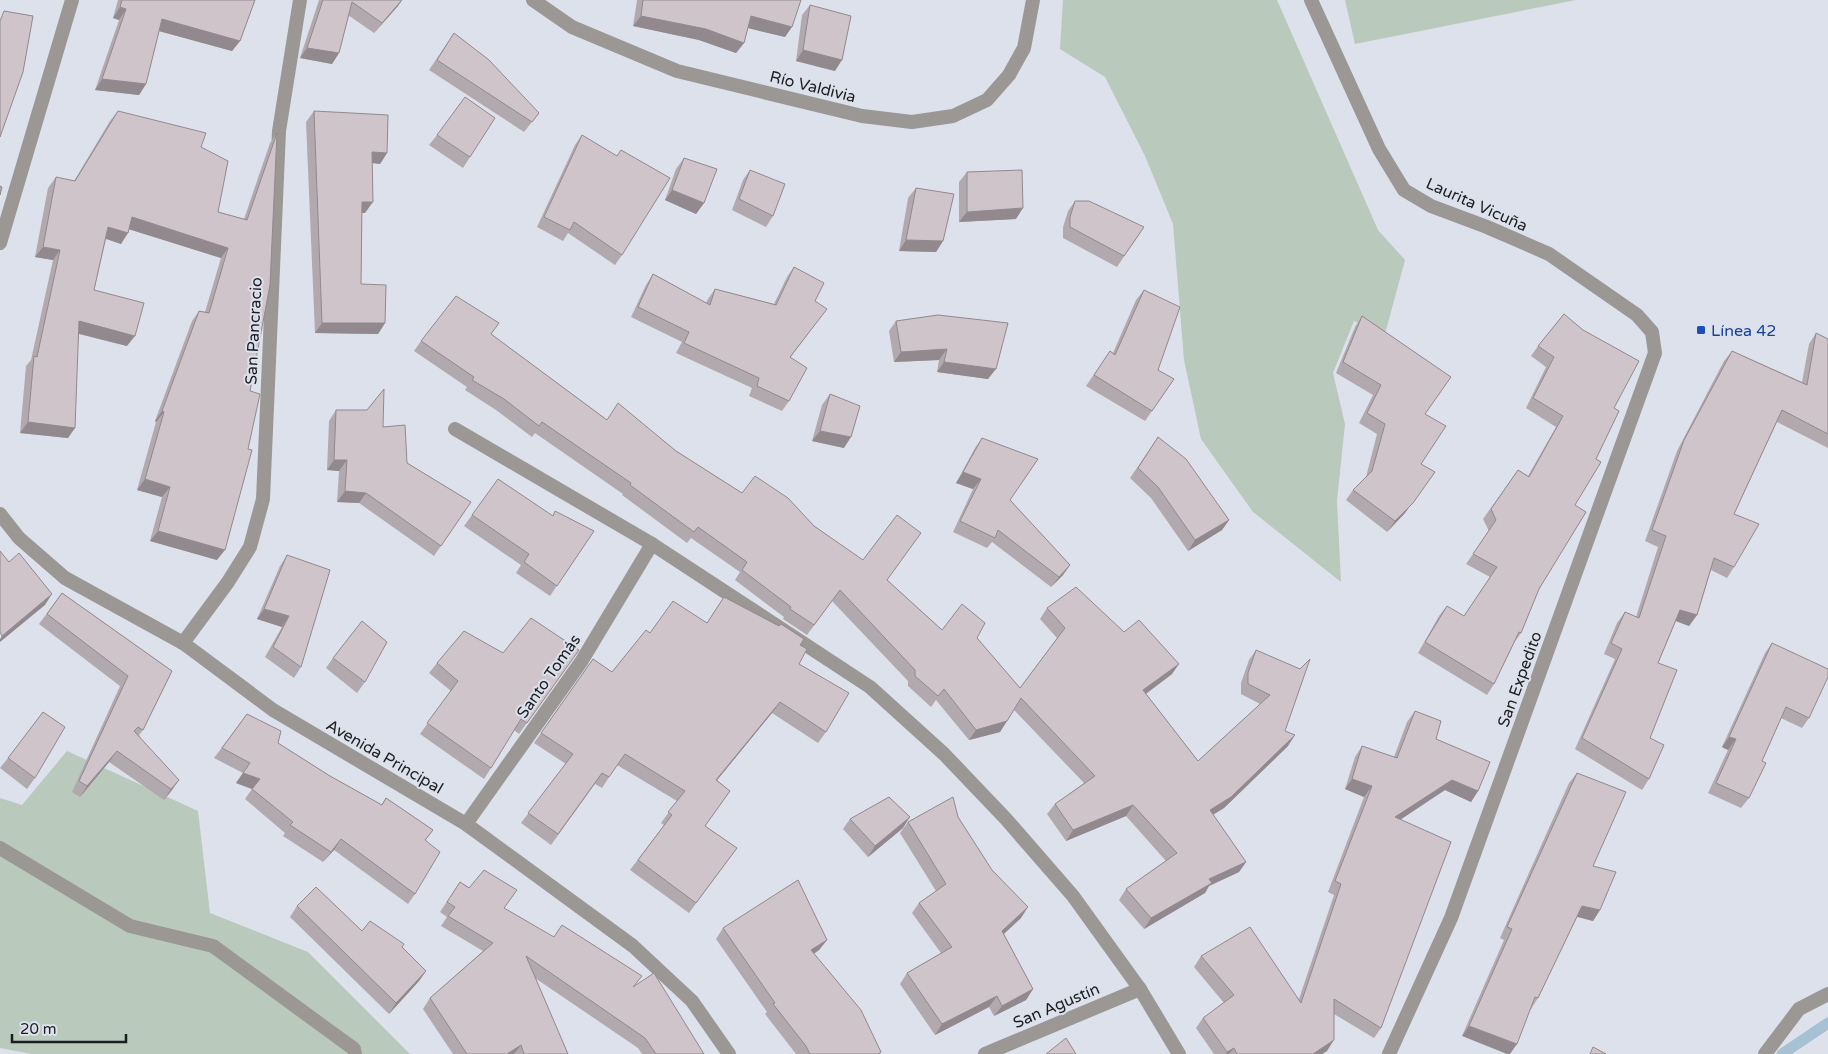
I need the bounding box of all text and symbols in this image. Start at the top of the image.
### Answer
street label: Río Valdivia [768,67,858,107]
street label: Laurita Vicuña [1423,174,1531,236]
street label: San Pancracio [241,277,267,385]
place label: Línea 42 [1711,321,1776,341]
marker: Línea 42 [1695,324,1707,336]
street label: San Expedito [1493,629,1547,730]
street label: Santo Tomás [512,631,585,722]
street label: Avenida Principal [322,715,447,798]
street label: San Agustín [1010,979,1103,1033]
scale bar [12,1012,126,1044]
text: 20 m [20,1020,57,1038]

